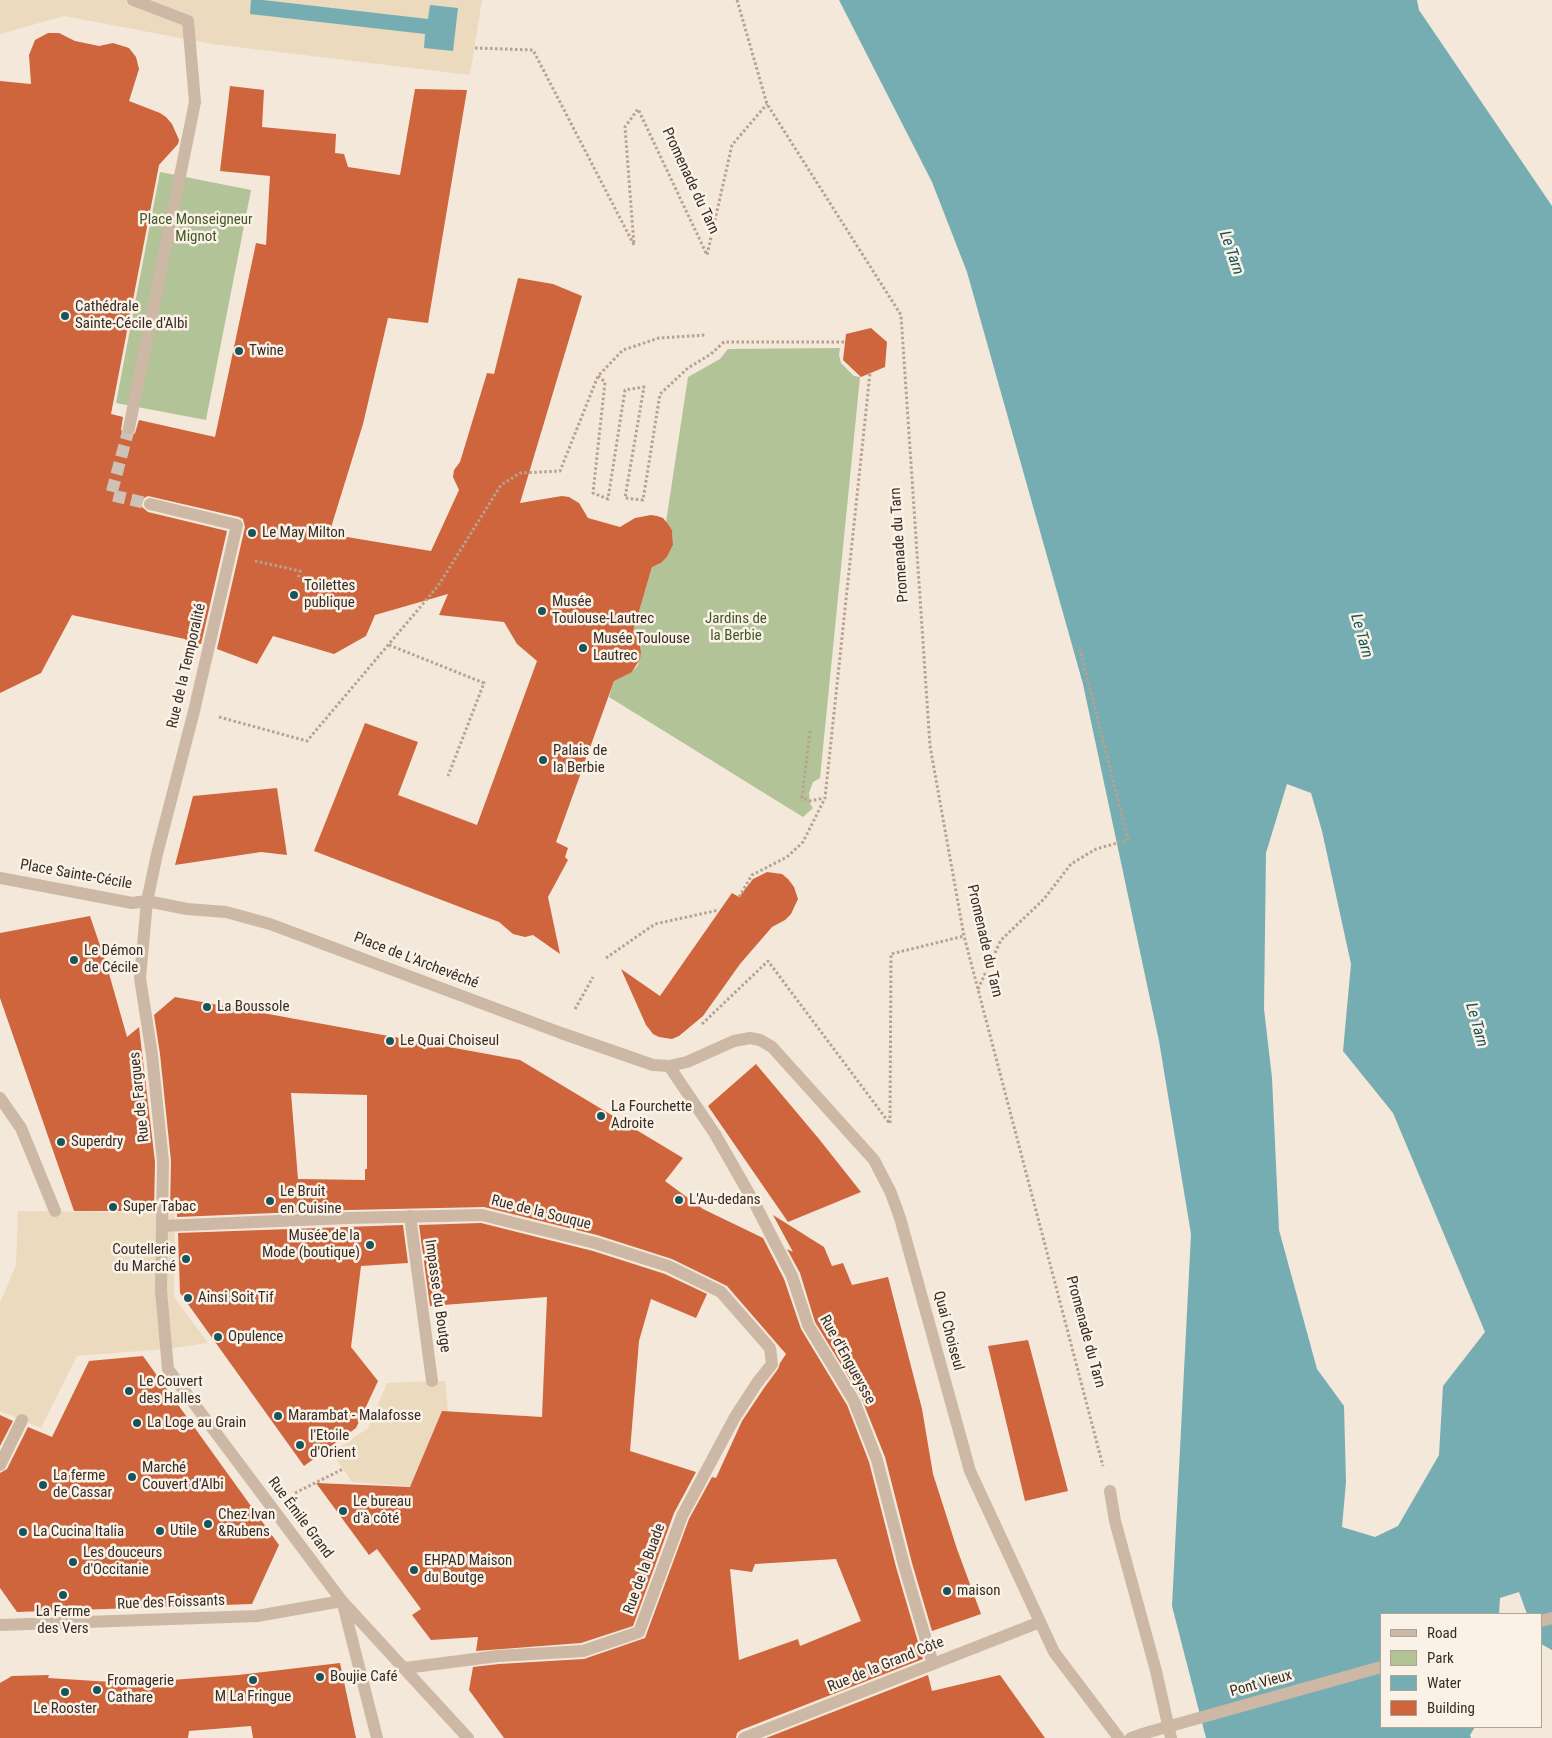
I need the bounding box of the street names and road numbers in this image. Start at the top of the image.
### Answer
street label: Promenade du Tarn [658,125,722,237]
street label: Promenade du Tarn [887,487,913,603]
street label: Rue de la Temporalité [164,602,210,730]
street label: Place Sainte-Cécile [19,856,133,894]
street label: Promenade du Tarn [962,883,1006,999]
street label: Place de L'Archevêché [351,929,481,993]
street label: Rue de Fargues [126,1051,154,1143]
street label: Rue de la Souque [489,1192,593,1234]
street label: Impasse du Boutge [420,1238,454,1354]
street label: Promenade du Tarn [1061,1274,1109,1390]
street label: Quai Choiseul [929,1289,967,1373]
street label: Rue d'Engueysse [815,1312,879,1408]
street label: Rue Émile Grand [264,1474,336,1562]
street label: Rue de la Buade [620,1521,670,1617]
street label: Rue des Foissants [117,1592,225,1614]
street label: Rue de la Grand Côte [825,1633,947,1697]
street label: Pont Vieux [1228,1667,1294,1701]

